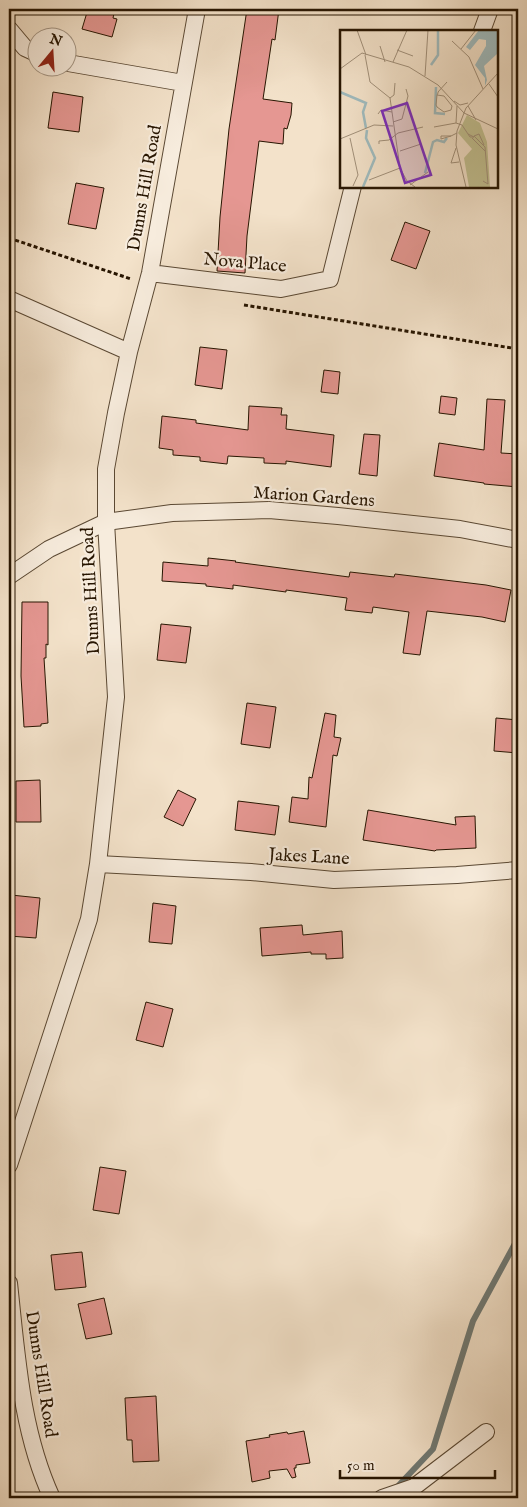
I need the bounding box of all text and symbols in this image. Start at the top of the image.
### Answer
north arrow [28,28,78,78]
text: N [46,30,64,51]
inset map [340,30,497,188]
street label: Dunns Hill Road [123,123,168,253]
street label: Nova Place [202,248,287,279]
street label: Marion Gardens [252,482,375,513]
street label: Dunns Hill Road [77,526,106,655]
street label: Jakes Lane [266,844,350,871]
street label: Dunns Hill Road [19,1309,62,1440]
scale bar [340,1447,494,1479]
text: 50 m [347,1456,375,1475]

